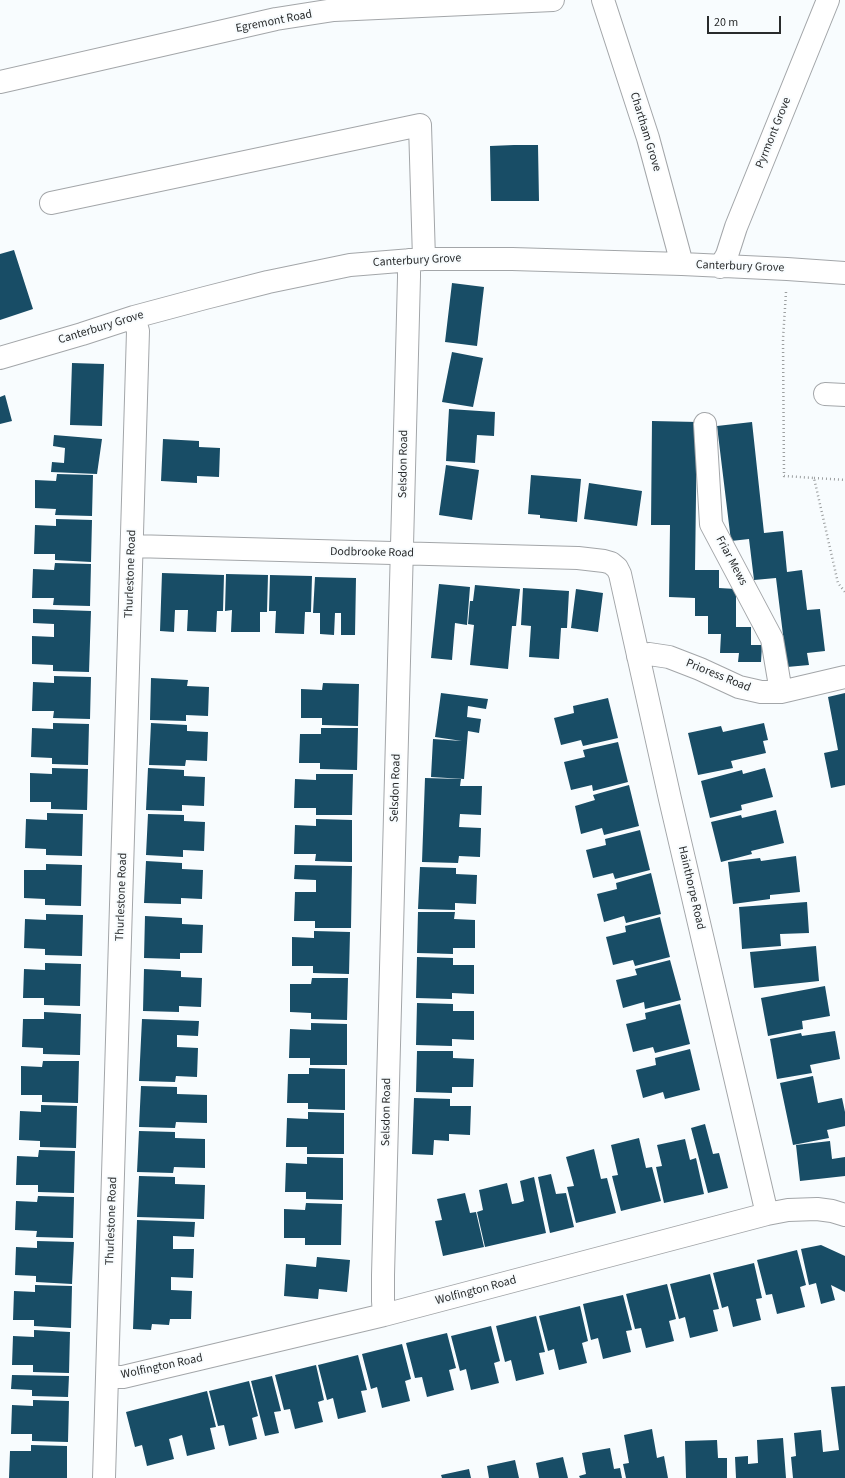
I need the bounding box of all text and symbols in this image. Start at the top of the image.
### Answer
street label: Egremont Road [235,8,313,36]
scale bar [709,8,783,34]
text: 20 m [714,14,738,31]
street label: Chartham Grove [626,91,664,173]
street label: Pyrmont Grove [753,95,795,171]
street label: Canterbury Grove [372,251,462,271]
street label: Canterbury Grove [696,258,784,276]
street label: Canterbury Grove [57,308,145,348]
street label: Selsdon Road [396,430,412,498]
street label: Thurlestone Road [122,530,140,618]
street label: Friar Mews [712,534,750,588]
street label: Dodbrooke Road [330,545,414,561]
street label: Prioress Road [683,656,753,696]
street label: Selsdon Road [388,754,404,822]
street label: Hainthorpe Road [674,845,708,931]
street label: Thurlestone Road [113,853,131,941]
street label: Selsdon Road [379,1078,395,1146]
street label: Thurlestone Road [103,1177,121,1265]
street label: Wolfington Road [434,1273,518,1309]
street label: Wolfington Road [120,1351,204,1383]

